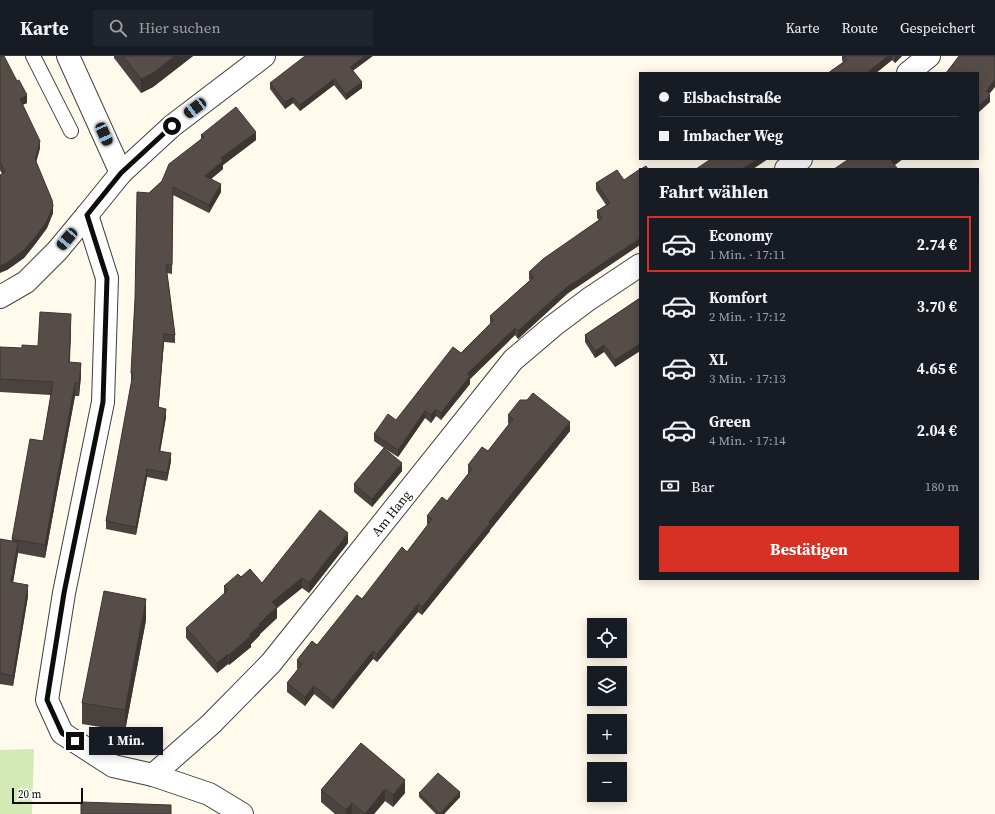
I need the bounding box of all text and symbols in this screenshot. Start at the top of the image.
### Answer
search box [93,10,373,46]
text: Karte [20,15,69,41]
icon: search [107,17,129,39]
text: Hier suchen [139,17,220,38]
text: Karte [785,18,820,38]
text: Route [842,18,878,38]
text: Gespeichert [900,18,975,38]
text: Elsbachstraße [683,87,781,108]
car [182,96,208,120]
route start [163,117,181,135]
car [94,121,114,147]
text: Imbacher Weg [683,125,783,146]
text: Fahrt wählen [659,179,769,204]
text: Economy [709,225,773,246]
car [55,226,79,252]
icon: car [661,226,697,262]
text: 2.74 € [917,234,957,255]
text: 1 Min. · 17:11 [709,246,786,263]
text: Komfort [709,287,767,308]
icon: car [661,288,697,324]
text: 3.70 € [917,296,957,317]
text: 2 Min. · 17:12 [709,308,786,325]
text: XL [709,349,728,370]
icon: car [661,350,697,386]
text: 4.65 € [917,358,957,379]
text: 3 Min. · 17:13 [709,370,786,387]
text: Green [709,411,751,432]
icon: car [661,412,697,448]
text: 2.04 € [917,420,957,441]
text: 4 Min. · 17:14 [709,432,786,449]
icon: cash [659,475,681,497]
text: Bar [691,476,714,497]
text: 180 m [925,478,959,495]
street label: Am Hang [368,487,415,540]
button: Bestätigen [659,526,959,572]
map controls [587,618,627,802]
button: locate [587,618,627,658]
button: layers [587,666,627,706]
button: + [587,714,627,754]
callout: 1 Min. [89,727,163,755]
route end [66,732,84,750]
text: 1 Min. [107,732,145,749]
button: − [587,762,627,802]
scale bar [12,786,83,805]
text: 20 m [18,787,41,802]

